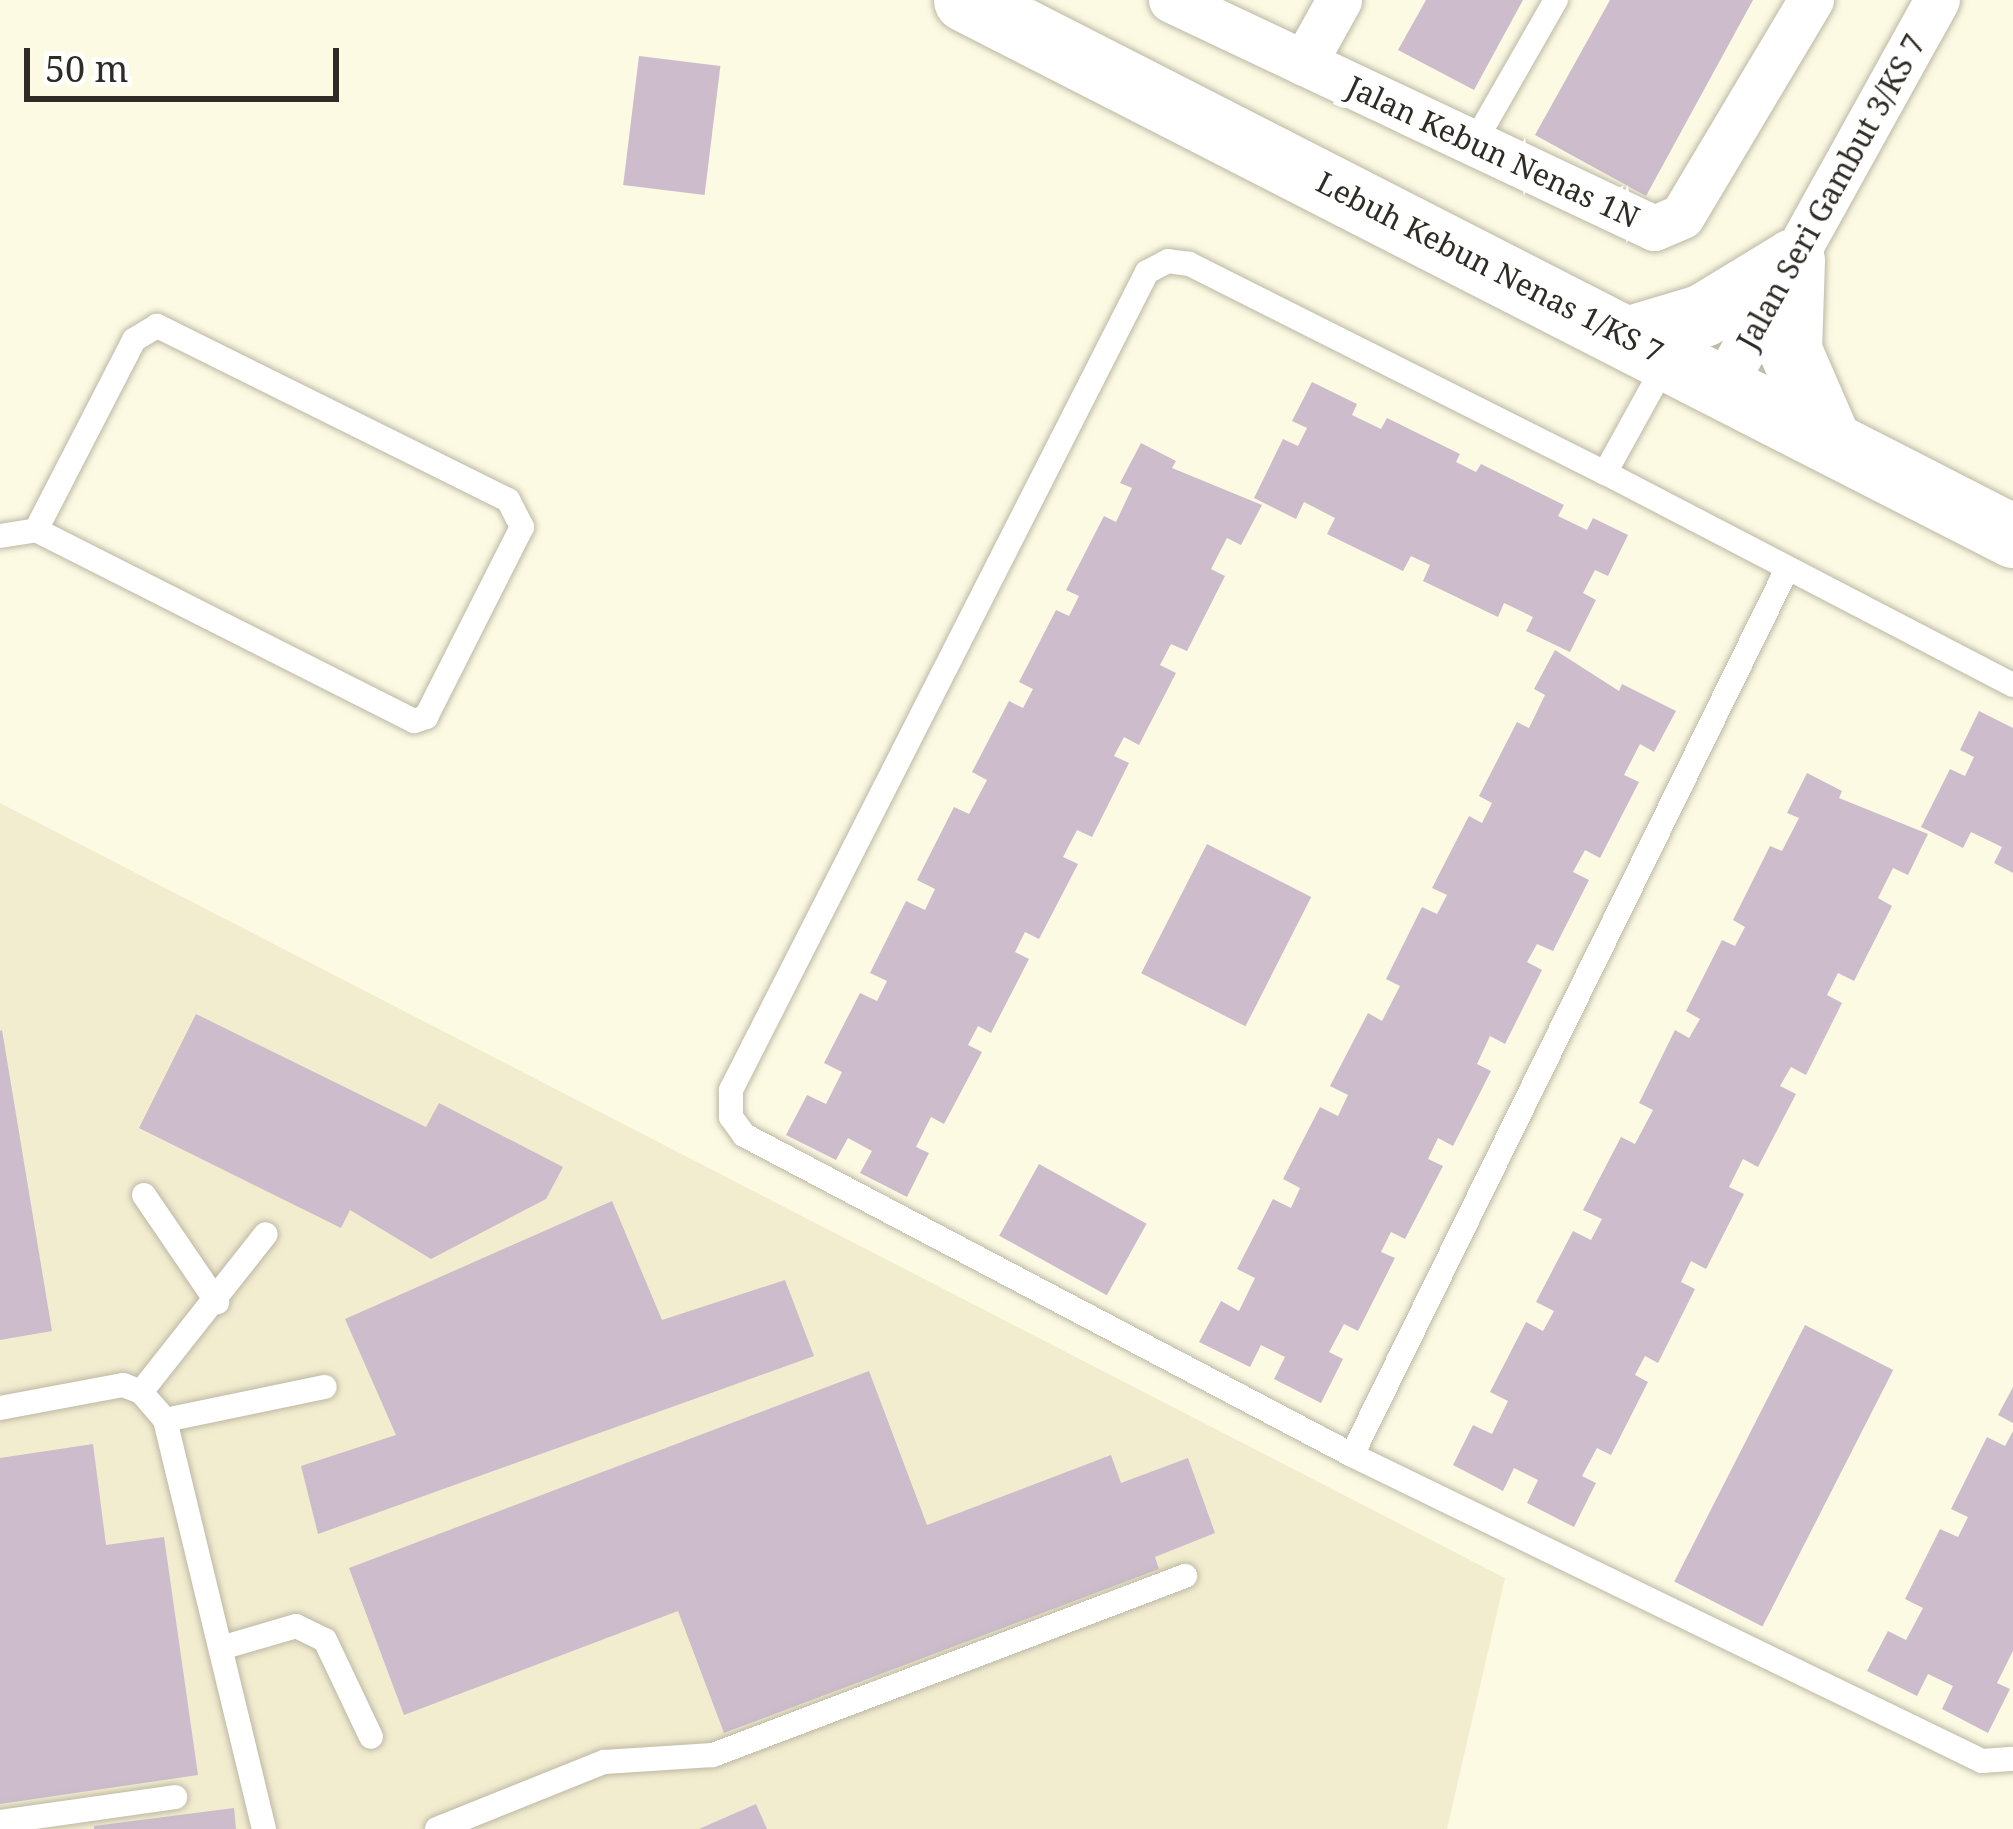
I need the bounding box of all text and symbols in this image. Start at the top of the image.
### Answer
scale bar [30,24,345,98]
street label: Jalan Seri Gambut 3/KS 7 [1729,28,1933,356]
text: 50 m [45,44,129,93]
street label: Jalan Kebun Nenas 1N [1341,68,1645,236]
street label: Lebuh Kebun Nenas 1/KS 7 [1311,164,1669,370]

